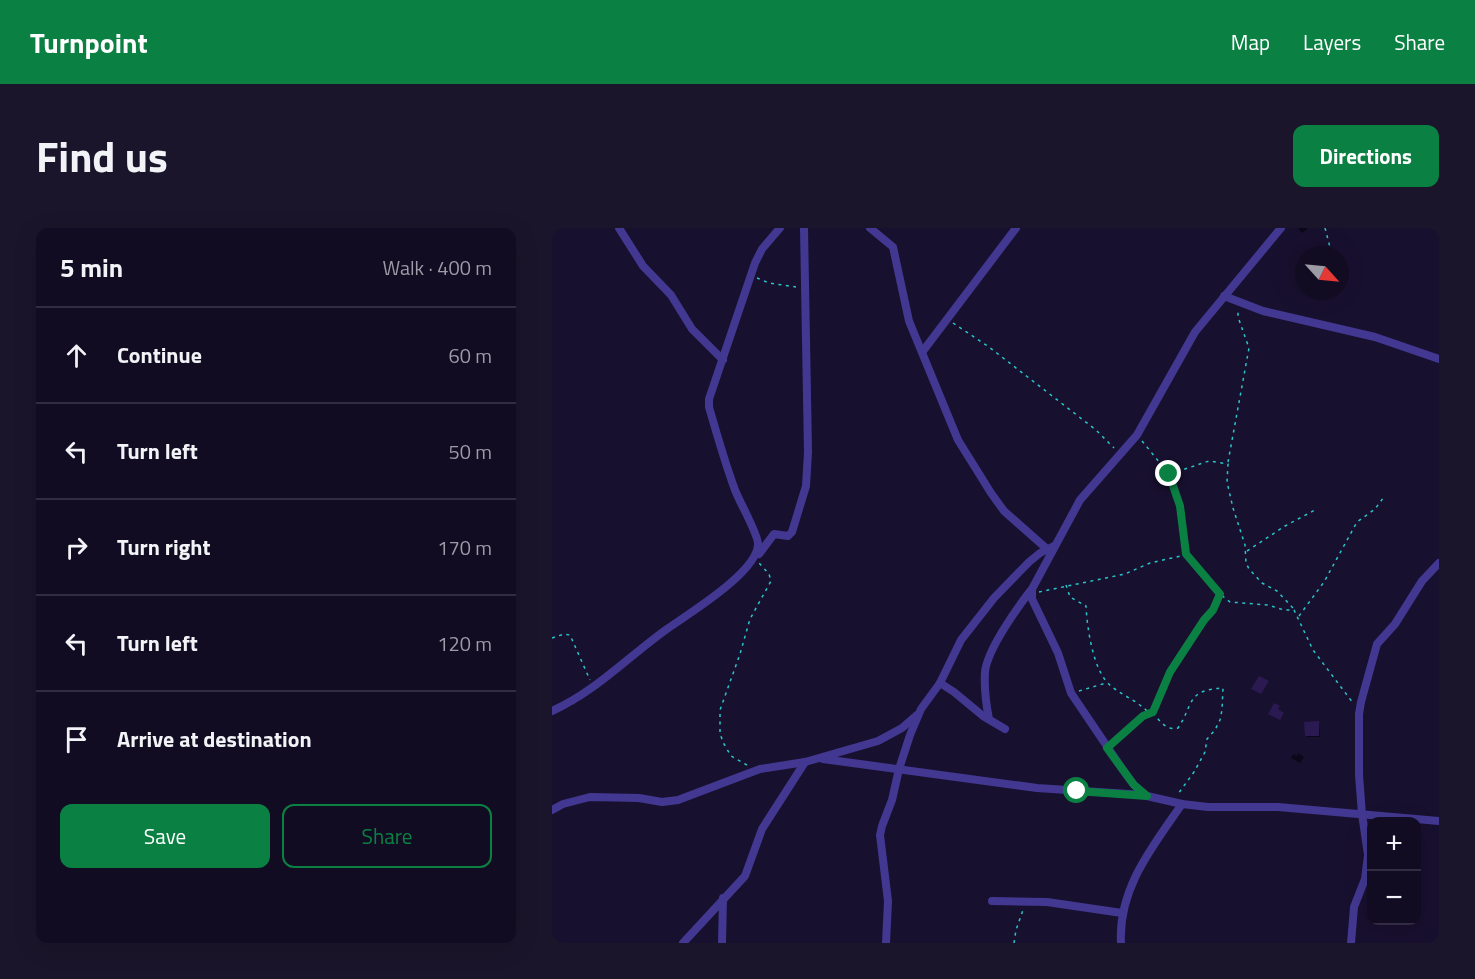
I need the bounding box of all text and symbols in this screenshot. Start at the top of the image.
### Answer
text: Turnpoint [30,21,148,64]
text: Map [1231,26,1270,58]
text: Layers [1303,26,1361,58]
text: Share [1394,26,1445,58]
text: Find us [36,124,168,188]
button: Directions [1293,125,1439,187]
north arrow [1295,246,1349,300]
text: 5 min [60,248,123,287]
text: Walk · 400 m [383,252,492,283]
text: Continue [117,338,202,372]
icon: ahead [60,339,93,372]
text: 60 m [448,340,492,371]
text: Turn left [117,434,198,468]
icon: left [60,435,93,468]
text: 50 m [448,436,492,467]
route end [1155,460,1181,486]
text: Turn right [117,530,211,564]
icon: right [60,531,93,564]
text: 170 m [437,532,492,563]
text: Turn left [117,626,198,660]
icon: left [60,627,93,660]
text: 120 m [437,628,492,659]
text: Arrive at destination [117,722,312,756]
icon: arrive [60,723,93,756]
route start [1063,777,1089,803]
button: Save [60,804,270,868]
button: Share [282,804,492,868]
map controls [1367,817,1421,925]
button: + [1367,817,1421,871]
button: − [1367,871,1421,925]

